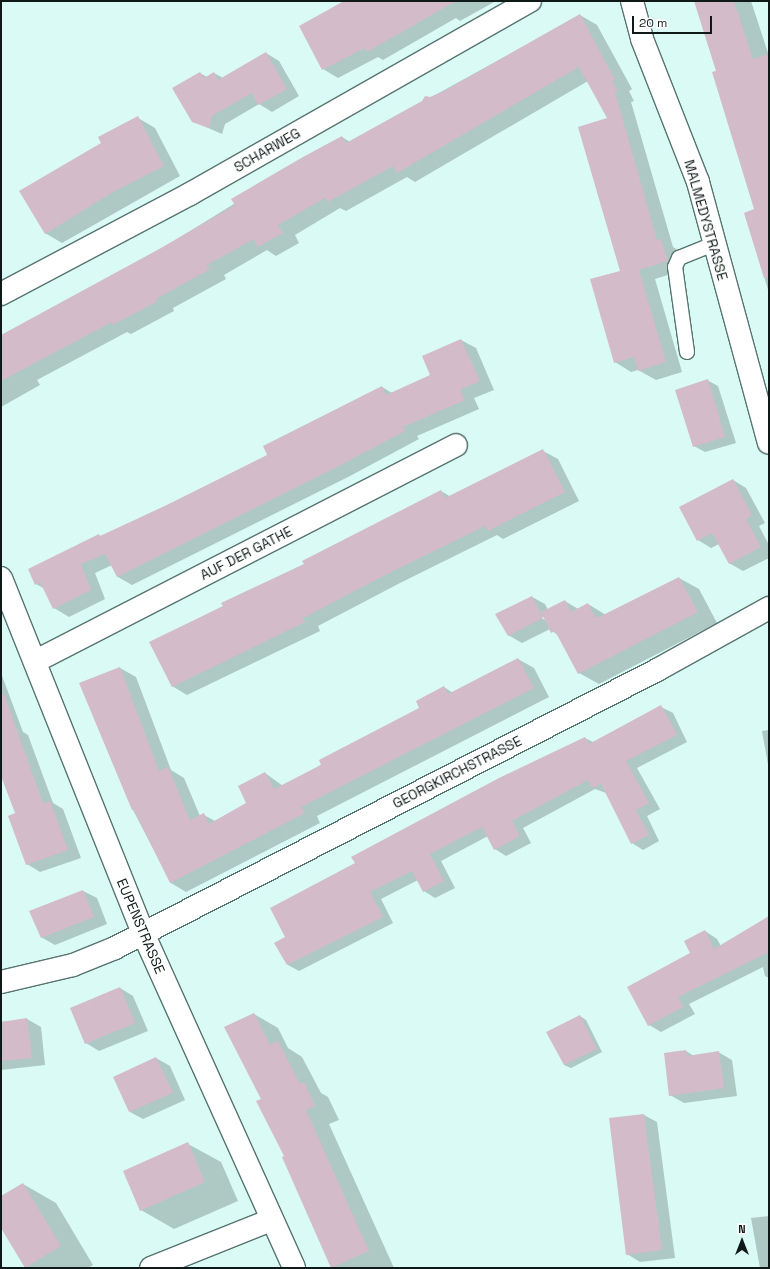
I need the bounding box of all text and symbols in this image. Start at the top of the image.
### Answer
scale bar [634,8,714,34]
text: 20 m [639,15,667,31]
street label: SCHARWEG [231,124,303,176]
street label: MALMEDYSTRASSE [681,158,731,282]
street label: AUF DER GATHE [197,523,295,583]
street label: GEORGKIRCHSTRASSE [390,732,524,812]
street label: EUPENSTRASSE [113,876,169,976]
north arrow [722,1221,762,1261]
text: N [738,1222,746,1236]

